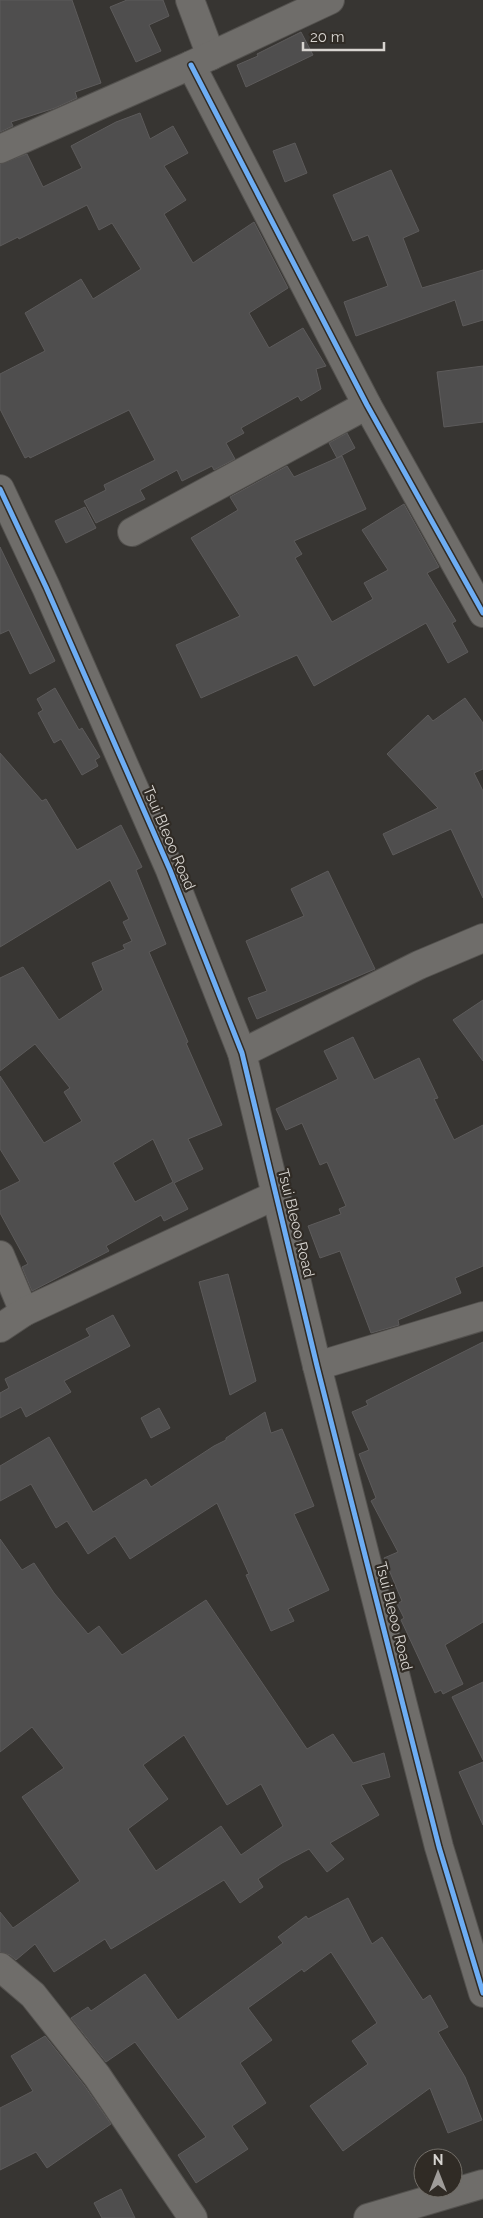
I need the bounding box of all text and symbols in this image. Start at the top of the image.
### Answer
scale bar [303,20,384,52]
text: 20 m [310,28,345,46]
street label: Tsui Bleoo Road [139,783,199,893]
street label: Tsui Bleoo Road [274,1167,318,1279]
street label: Tsui Bleoo Road [372,1560,416,1672]
north arrow [413,2148,463,2198]
text: N [433,2152,443,2168]

